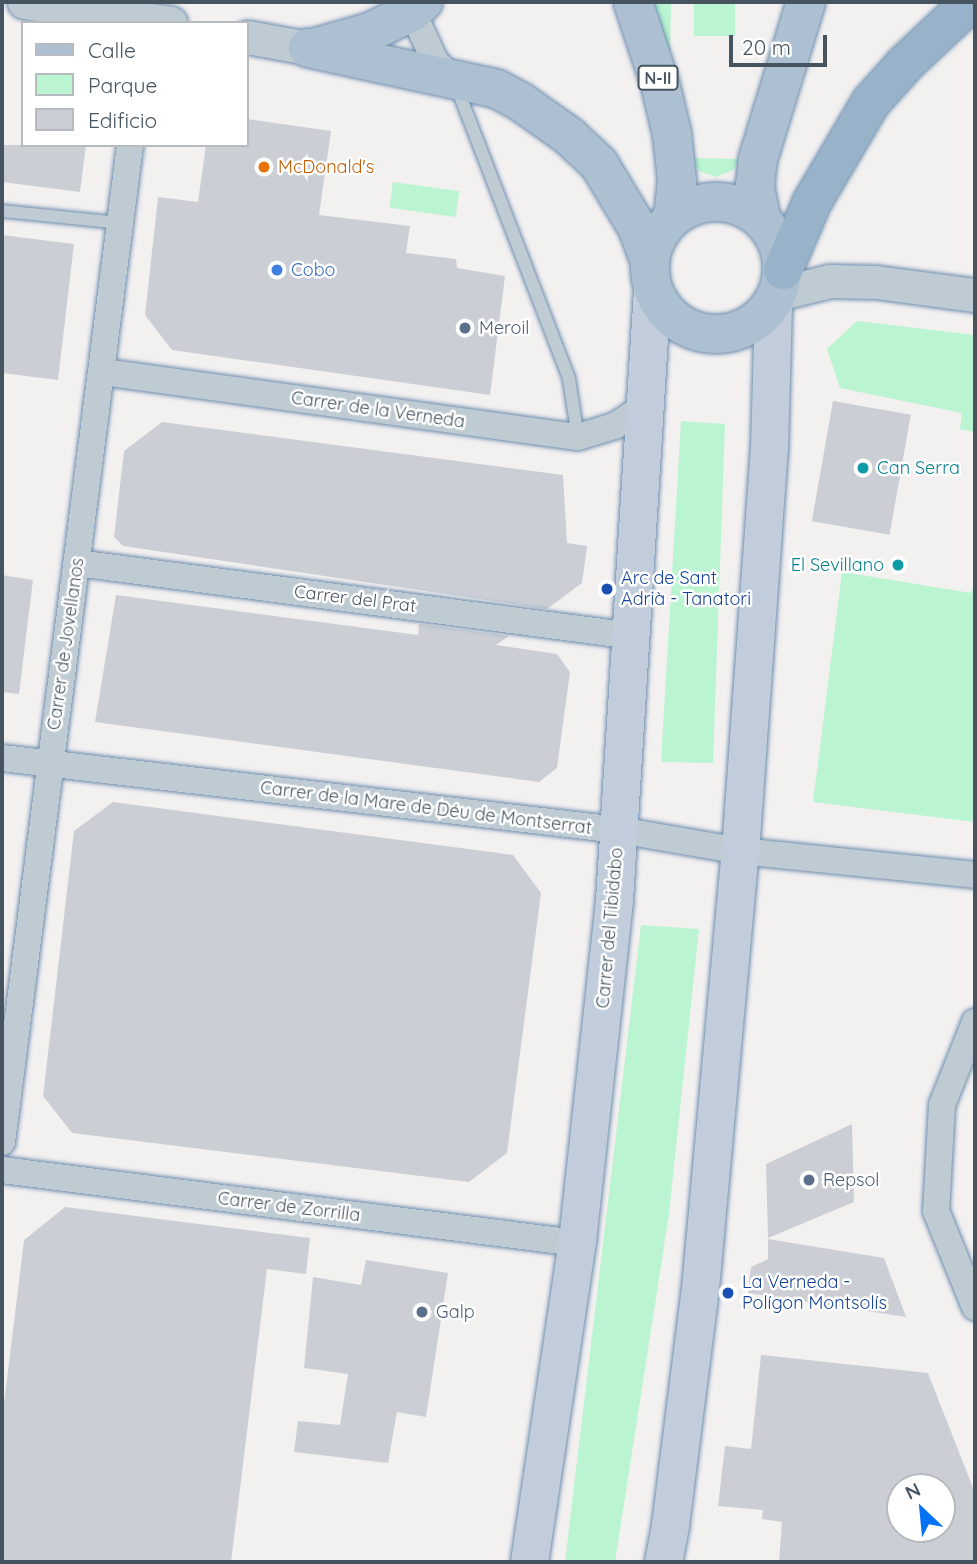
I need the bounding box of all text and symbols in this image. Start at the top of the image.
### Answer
legend [21,21,248,147]
scale bar [732,21,830,65]
text: 20 m [742,34,791,60]
text: Calle [88,37,136,63]
road number: N-II [637,66,679,90]
text: Parque [88,72,157,98]
text: Edificio [88,107,157,133]
place label: McDonald's [278,156,374,178]
marker: McDonald's [256,159,272,175]
place label: Cobo [291,259,335,281]
marker: Cobo [269,262,285,278]
place label: Meroil [479,317,529,339]
marker: Meroil [457,320,473,336]
street label: Carrer de la Verneda [290,387,466,433]
place label: Can Serra [877,457,960,479]
marker: Can Serra [855,460,871,476]
place label: El Sevillano [791,554,884,576]
street label: Carrer de Jovellanos [43,556,89,732]
marker: El Sevillano [890,557,906,573]
place label: Arc de Sant Adrià - Tanatori [621,568,751,610]
street label: Carrer del Prat [293,581,417,617]
marker: Arc de Sant Adrià - Tanatori [599,581,615,597]
street label: Carrer de la Mare de Déu de Montserrat [259,777,593,839]
street label: Carrer del Tibidabo [592,847,628,1009]
place label: Repsol [823,1169,880,1191]
marker: Repsol [801,1172,817,1188]
street label: Carrer de Zorrilla [217,1188,361,1226]
place label: La Verneda - Polígon Montsolís [742,1272,887,1314]
marker: La Verneda - Polígon Montsolís [720,1285,736,1301]
place label: Galp [436,1301,475,1323]
marker: Galp [414,1304,430,1320]
north arrow [886,1473,956,1543]
text: N [901,1477,924,1505]

